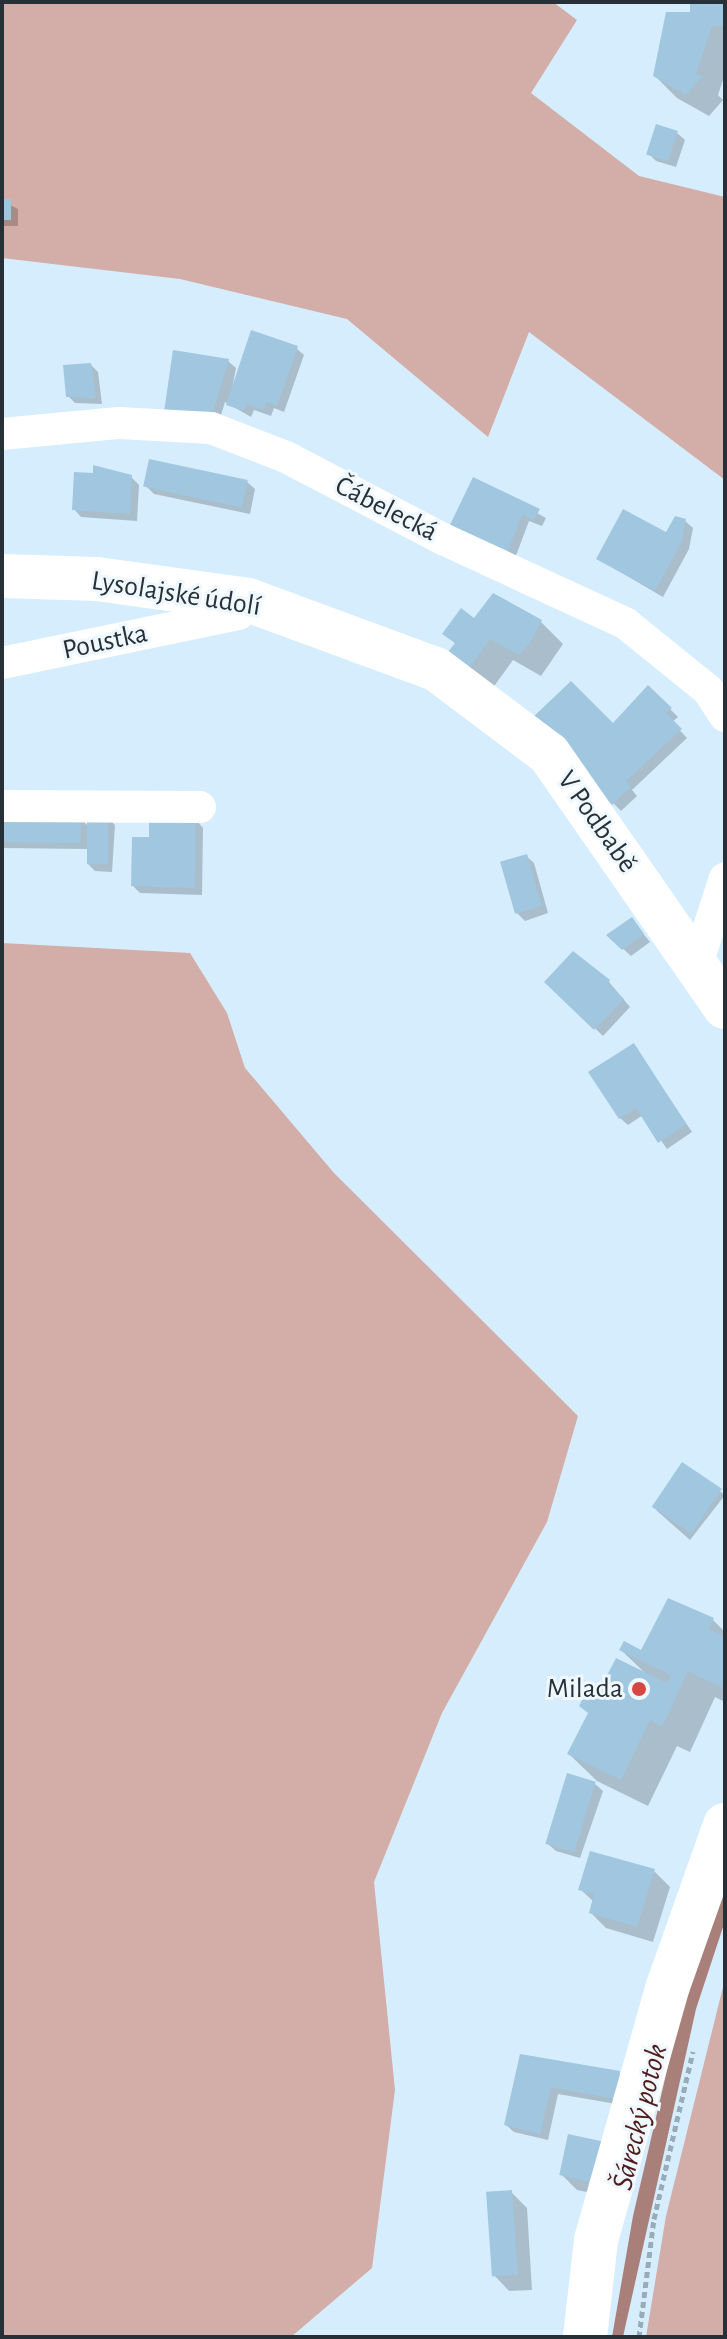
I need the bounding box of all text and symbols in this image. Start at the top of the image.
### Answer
street label: Čábelecká [329,469,443,549]
street label: Lysolajské údolí [89,564,263,624]
street label: Poustka [60,617,150,667]
street label: V Podbabě [550,765,644,879]
place label: Milada [547,1672,623,1706]
marker: Milada [630,1680,648,1698]
water label: Šárecký potok [605,2040,675,2194]

